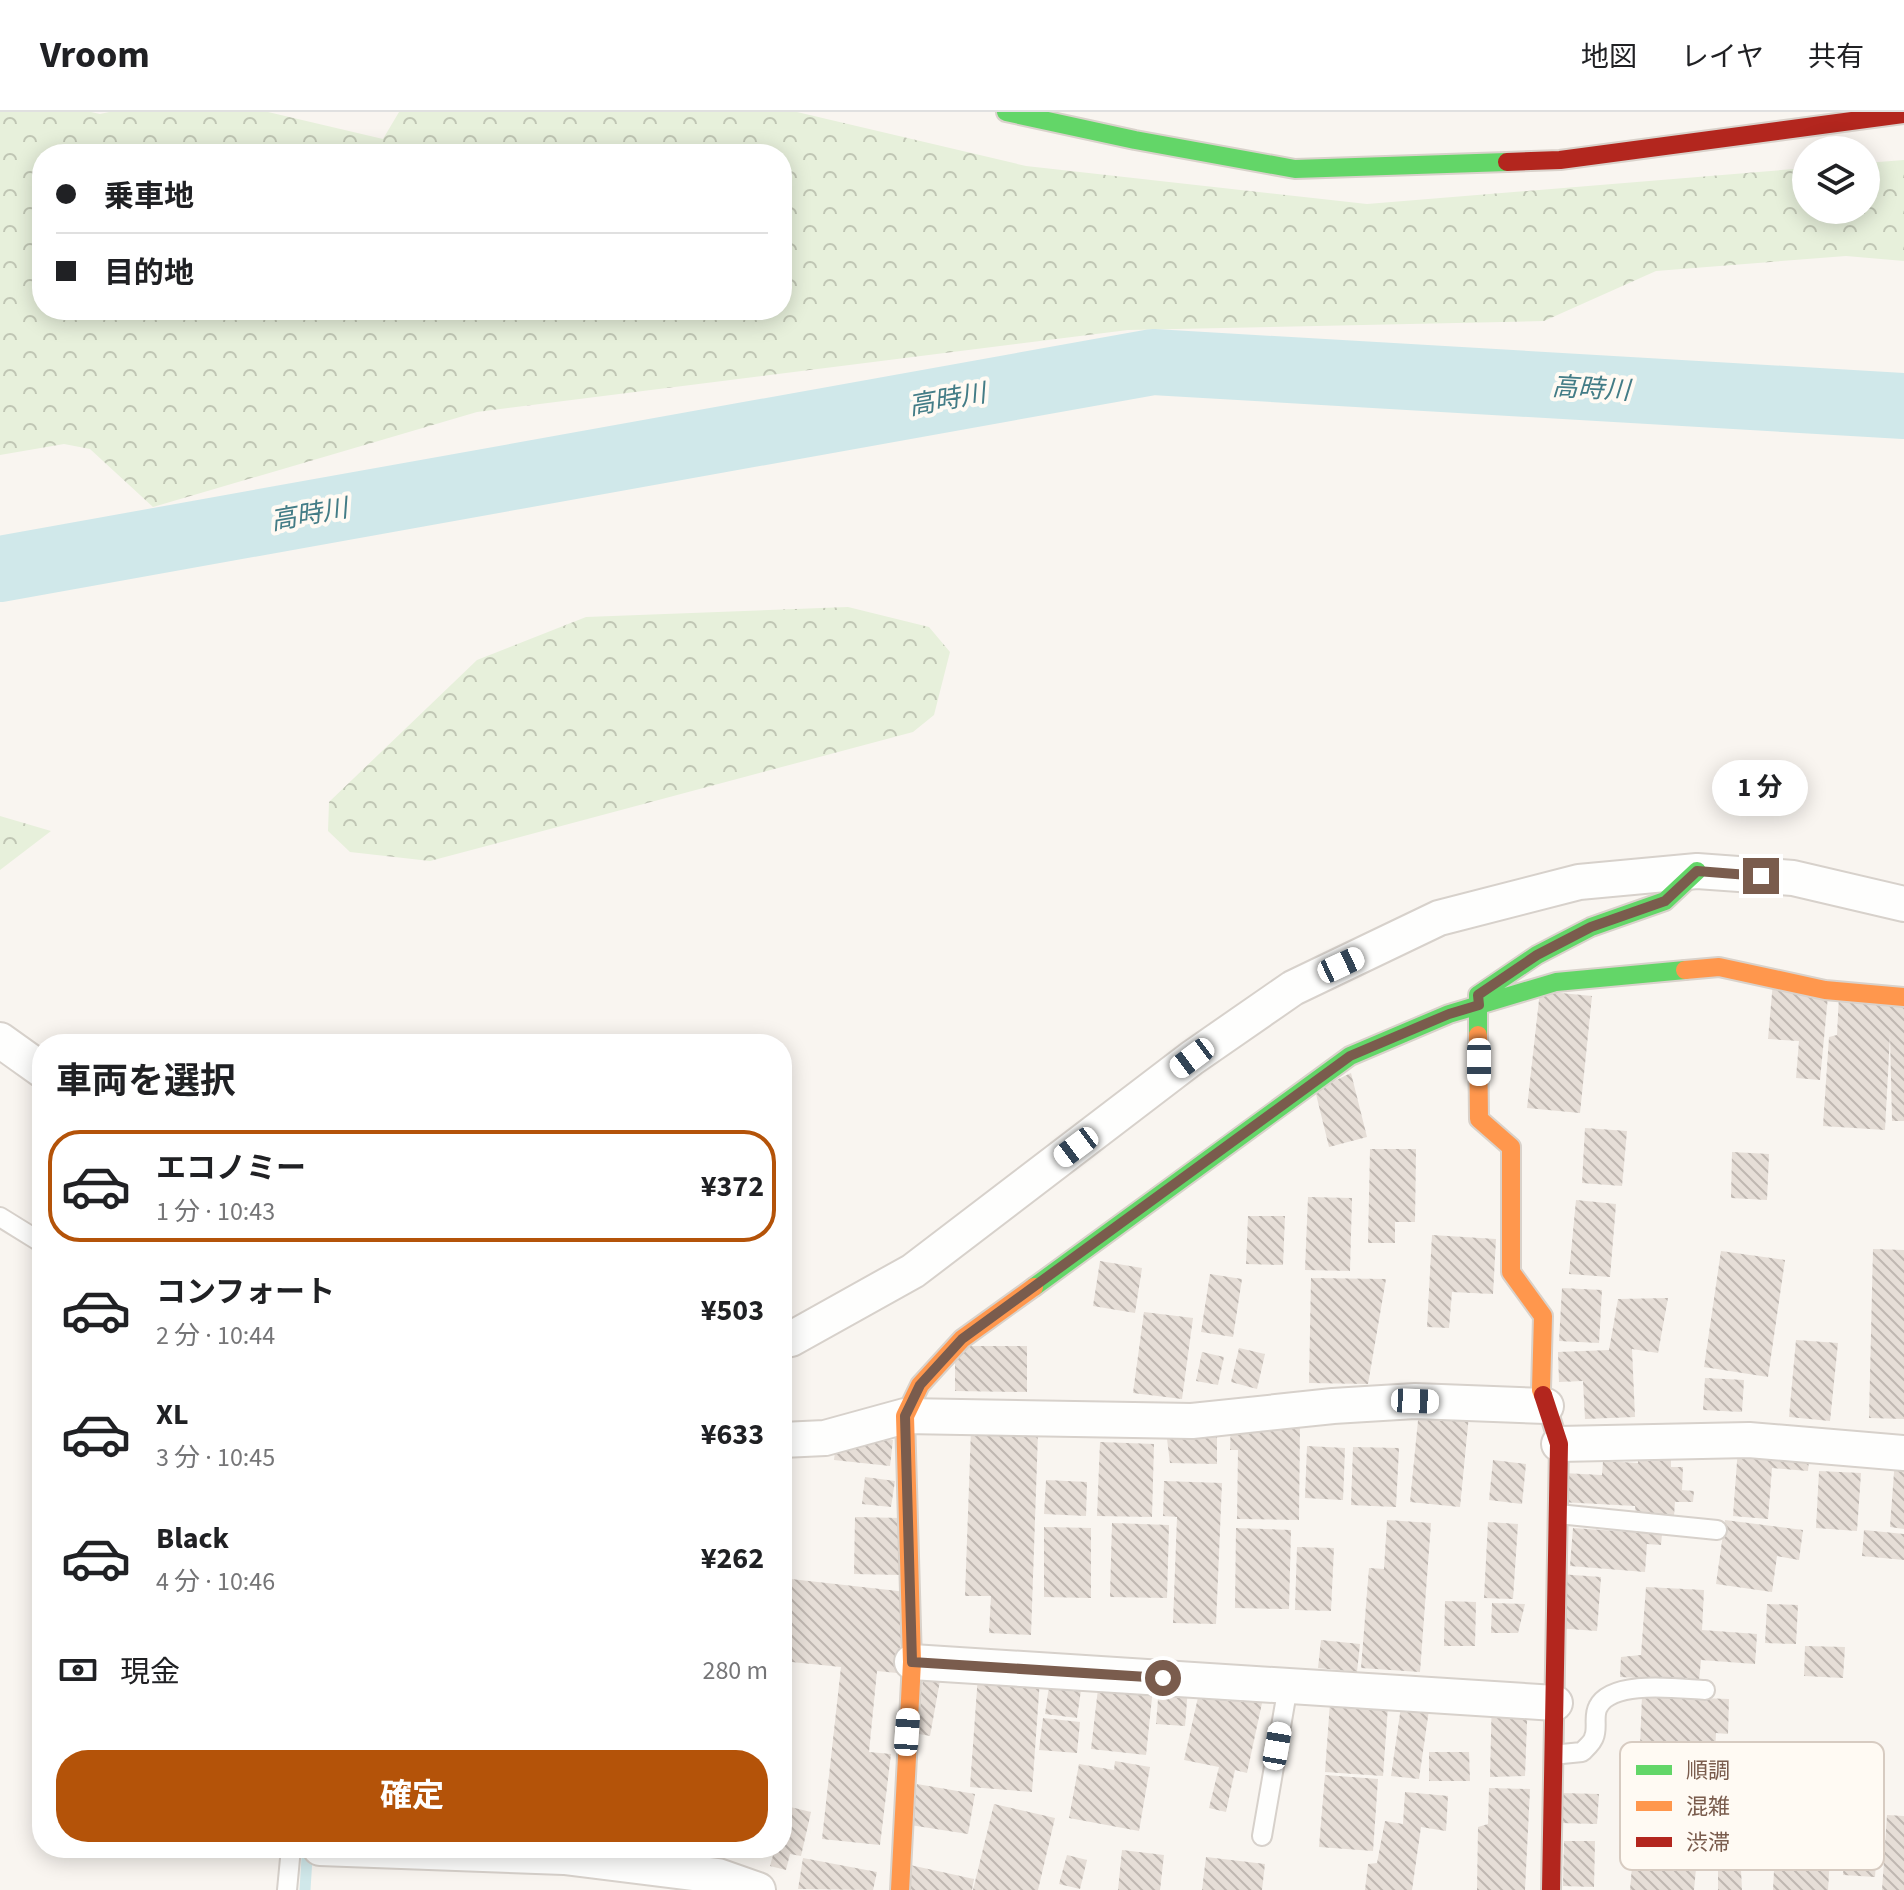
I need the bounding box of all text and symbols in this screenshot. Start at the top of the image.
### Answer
text: Vroom [40,28,150,82]
text: 地図 [1581,37,1637,77]
text: レイヤ [1681,37,1764,77]
text: 共有 [1808,37,1864,77]
map controls [1792,136,1880,224]
button: layers [1792,136,1880,224]
text: 乗車地 [104,175,194,218]
text: 目的地 [104,252,194,295]
water label: 高時川 [1551,368,1634,409]
water label: 高時川 [905,374,992,424]
water label: 高時川 [267,489,354,539]
callout: 1 分 [1713,760,1809,816]
text: 1 分 [1738,769,1782,806]
route end [1743,858,1779,894]
car [1314,944,1368,986]
car [1166,1034,1218,1082]
car [1467,1038,1491,1086]
text: 車両を選択 [56,1056,236,1107]
car [1050,1123,1102,1171]
text: エコノミー [156,1147,306,1190]
icon: car [60,1150,132,1222]
text: ¥372 [701,1165,764,1208]
text: 1 分 · 10:43 [156,1193,275,1230]
text: コンフォート [156,1271,335,1314]
icon: car [60,1274,132,1346]
text: ¥503 [701,1289,764,1332]
text: 2 分 · 10:44 [156,1317,275,1354]
car [1391,1388,1439,1414]
text: XL [156,1393,189,1436]
icon: car [60,1398,132,1470]
text: ¥633 [701,1413,764,1456]
text: 3 分 · 10:45 [156,1439,275,1476]
text: Black [156,1517,229,1560]
icon: car [60,1522,132,1594]
text: ¥262 [701,1537,764,1580]
text: 4 分 · 10:46 [156,1563,275,1600]
icon: cash [56,1648,100,1692]
text: 現金 [120,1651,180,1694]
text: 280 m [702,1652,768,1689]
route start [1145,1660,1181,1696]
car [893,1707,921,1757]
car [1261,1720,1293,1772]
legend [1620,1742,1884,1870]
button: 確定 [56,1750,768,1842]
text: 順調 [1686,1755,1730,1787]
text: 混雑 [1686,1791,1730,1823]
text: 渋滞 [1686,1827,1730,1859]

